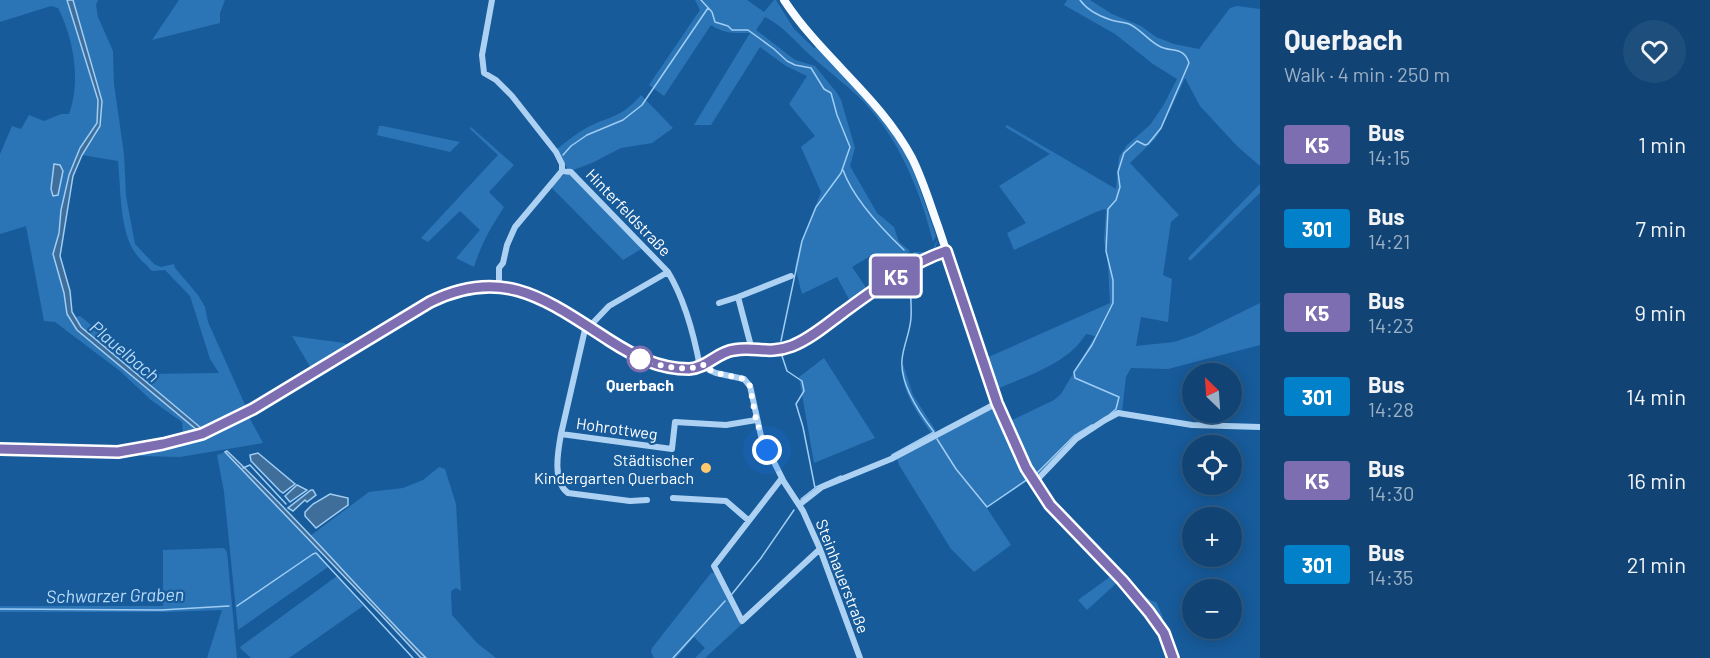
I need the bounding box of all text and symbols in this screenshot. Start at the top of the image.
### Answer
button: heart [1623,20,1686,83]
text: Querbach [1284,22,1403,56]
text: Walk · 4 min · 250 m [1284,62,1450,86]
text: Bus [1368,119,1405,145]
text: 1 min [1638,131,1686,157]
text: K5 [1305,132,1329,157]
text: 14:15 [1368,145,1410,169]
street label: Hinterfeldstraße [583,164,675,260]
text: Bus [1368,203,1405,229]
text: 7 min [1636,215,1686,241]
text: 301 [1302,216,1332,241]
text: 14:21 [1368,229,1410,253]
line badge: K5 [869,256,923,296]
text: K5 [884,264,908,289]
text: Bus [1368,287,1405,313]
text: 9 min [1634,299,1686,325]
text: K5 [1305,300,1329,325]
text: 14:23 [1368,313,1414,337]
water label: Plauelbach [86,316,164,386]
marker: Querbach [627,346,653,372]
north arrow [1182,363,1242,423]
map controls [1182,363,1242,639]
text: Bus [1368,371,1405,397]
place label: Querbach [606,375,674,394]
text: 14 min [1626,383,1686,409]
text: 301 [1302,384,1332,409]
text: 14:28 [1368,397,1414,421]
street label: Hohrottweg [575,413,659,443]
your location [752,435,782,465]
button: locate [1182,435,1242,495]
place label: Städtischer Kindergarten Querbach [534,450,694,487]
text: Bus [1368,455,1405,481]
marker: Städtischer Kindergarten Querbach [699,461,713,475]
text: 16 min [1627,467,1686,493]
text: K5 [1305,468,1329,493]
text: 14:30 [1368,481,1414,505]
button: + [1182,507,1242,567]
street label: Steinhauerstraße [812,516,874,636]
text: Bus [1368,539,1405,565]
text: 21 min [1627,551,1686,577]
text: 301 [1302,552,1332,577]
text: 14:35 [1368,565,1413,589]
button: − [1182,579,1242,639]
water label: Schwarzer Graben [46,583,184,607]

